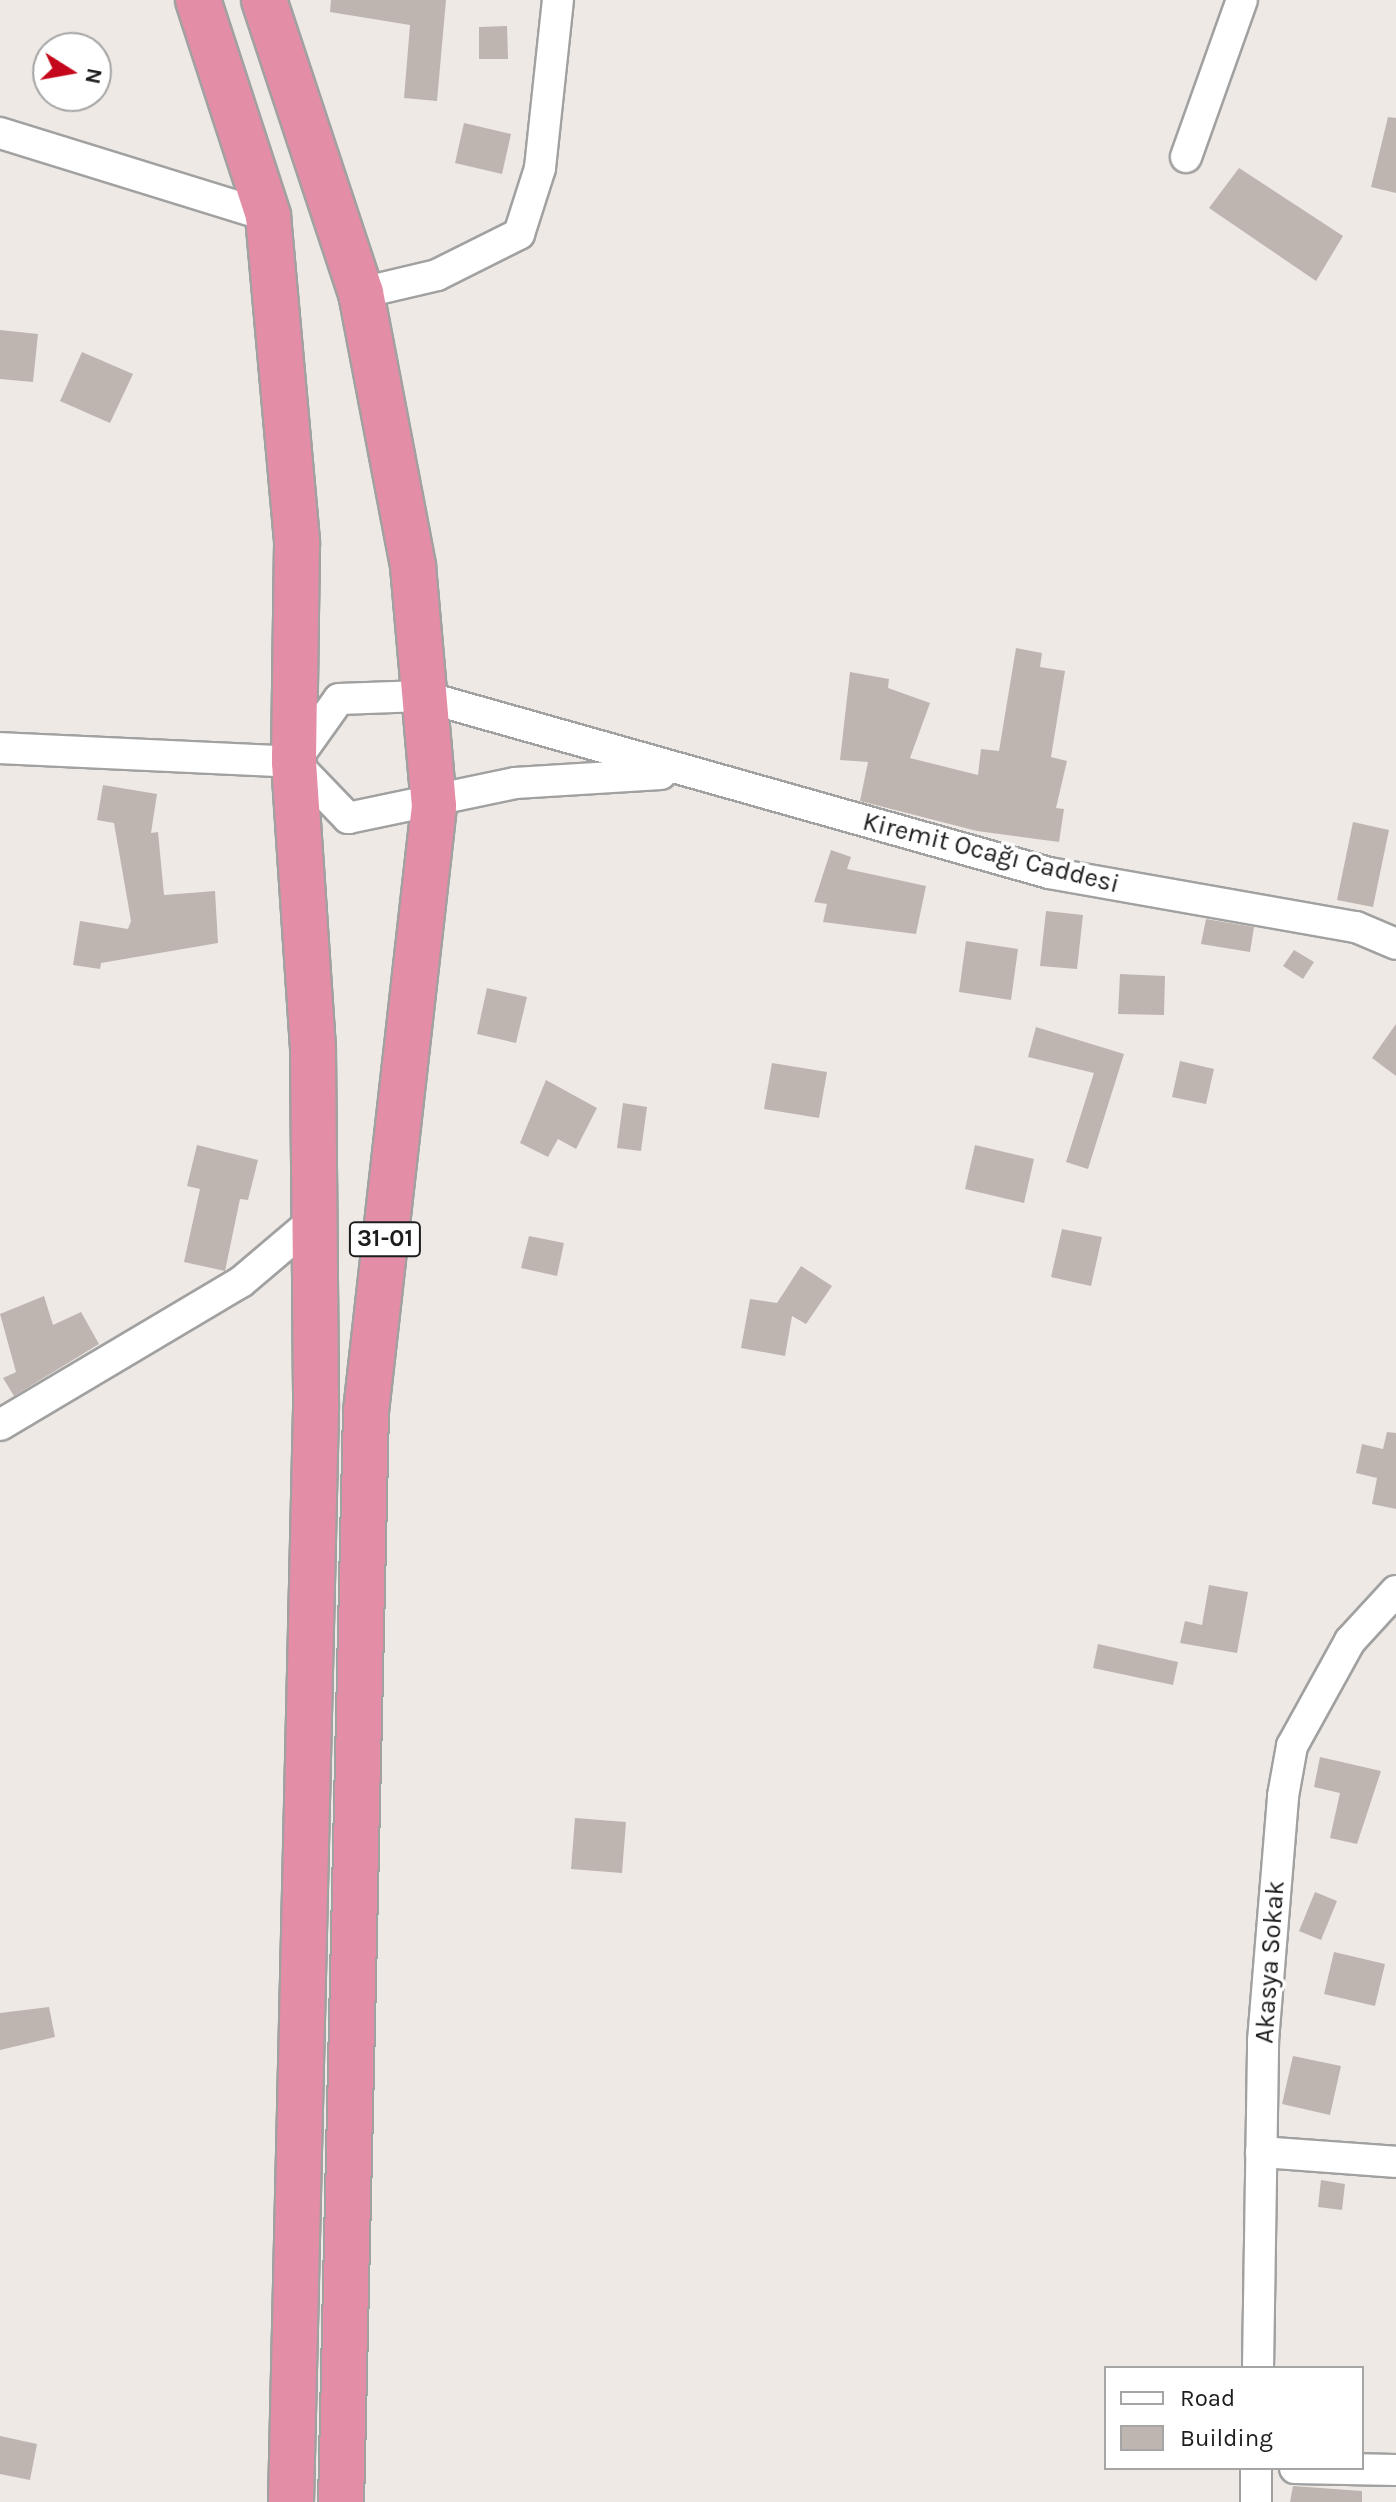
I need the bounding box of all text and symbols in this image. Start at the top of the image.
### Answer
north arrow [32,32,112,112]
text: N [79,66,108,86]
street label: Kiremit Ocağı Caddesi [860,806,1122,900]
road number: 31-01 [347,1219,423,1259]
street label: Akasya Sokak [1249,1880,1291,2044]
legend [1104,2366,1364,2470]
text: Road [1180,2384,1235,2412]
text: Building [1180,2424,1273,2452]

